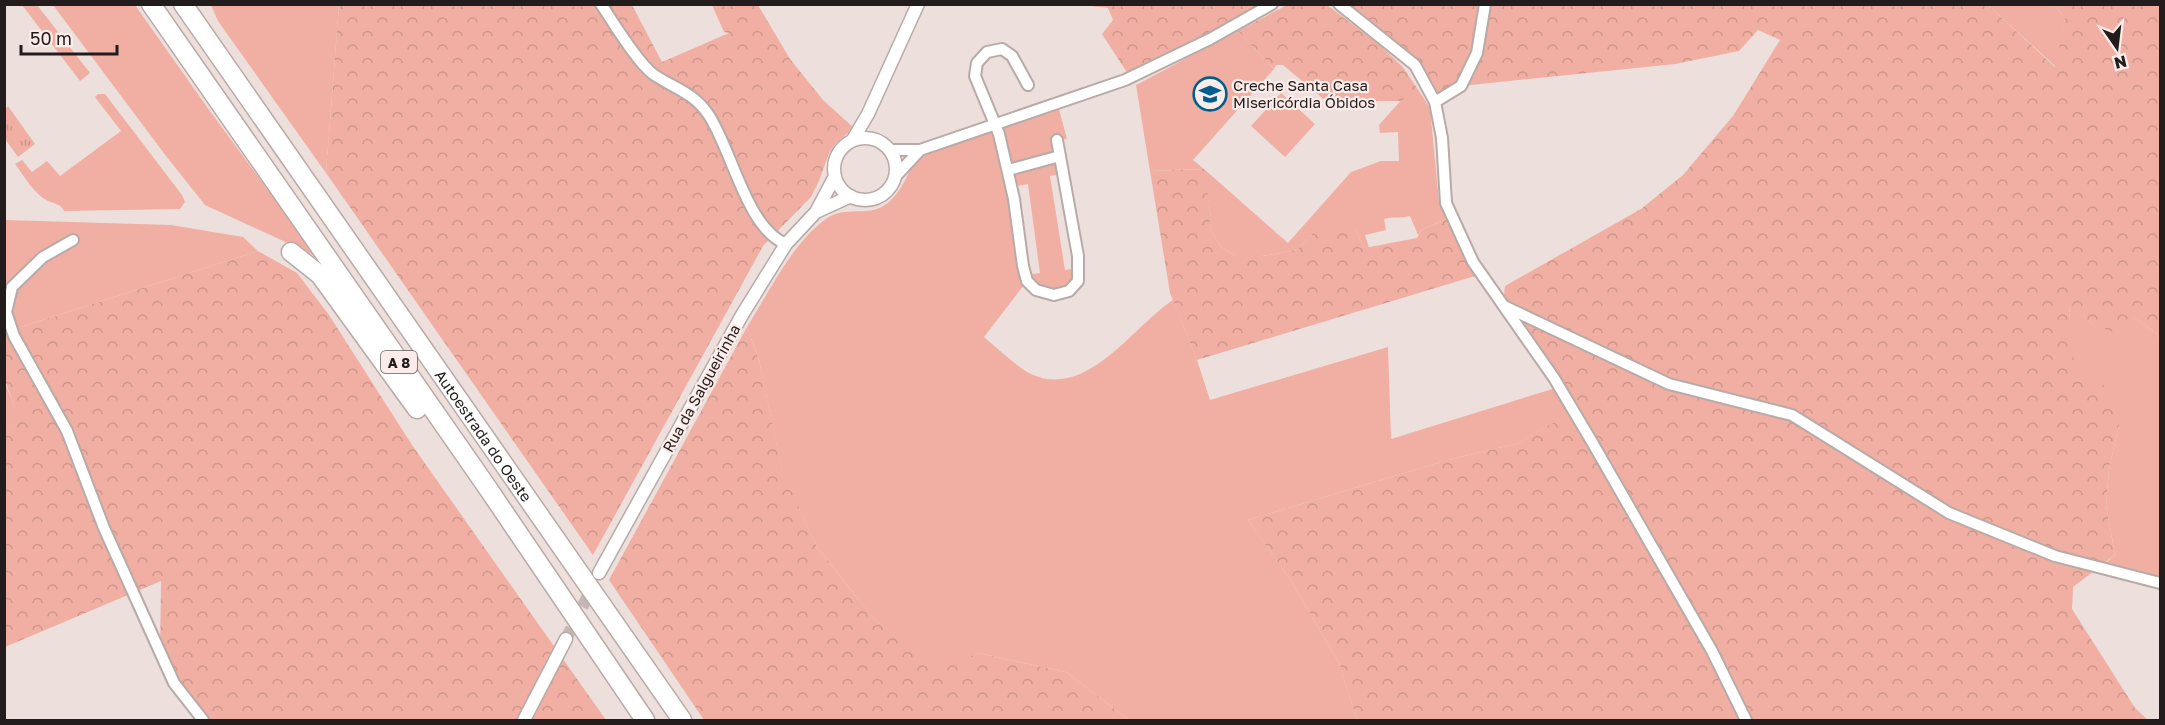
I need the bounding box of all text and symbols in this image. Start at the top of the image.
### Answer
scale bar [21,18,117,56]
north arrow [2087,18,2147,78]
text: 50 m [30,27,72,49]
text: N [2112,51,2129,74]
school or university icon: Creche Santa Casa Misericórdia Óbidos [1192,76,1228,112]
place label: Creche Santa Casa Misericórdia Óbidos [1233,76,1375,111]
street label: Rua da Salgueirinha [658,321,744,455]
road number: A 8 [381,351,417,373]
street label: Autoestrada do Oeste [432,366,536,505]

